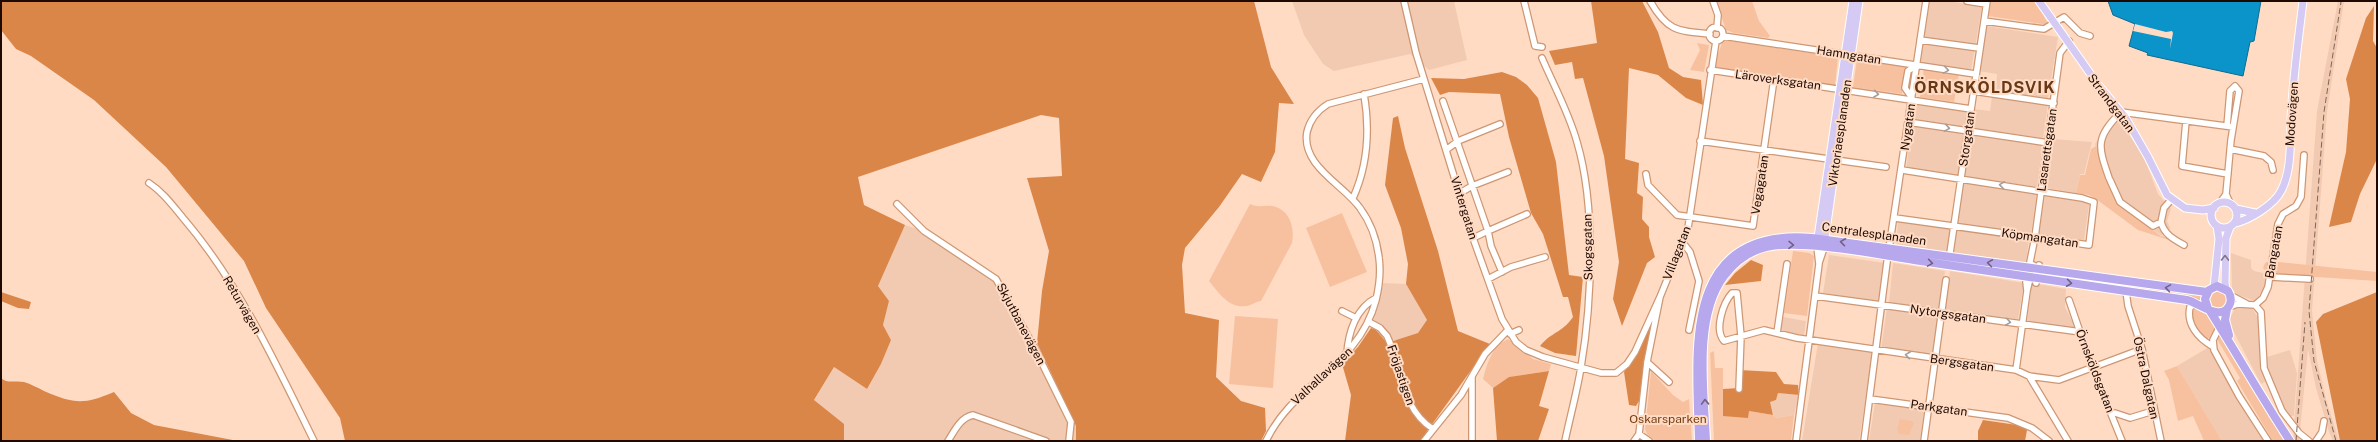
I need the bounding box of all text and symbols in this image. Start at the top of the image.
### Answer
street label: Hamngatan [1816,43,1882,67]
one-way arrow [1943,65,1949,74]
street label: Läroverksgatan [1734,67,1822,93]
street label: Strandgatan [2084,71,2138,135]
district label: ÖRNSKÖLDSVIK [1914,76,2056,97]
street label: Viktoriaesplanaden [1826,79,1854,187]
street label: Modovägen [2283,81,2301,147]
one-way arrow [1873,89,1880,98]
street label: Nygatan [1898,103,1918,151]
street label: Lasarettsgatan [2034,107,2060,192]
street label: Storgatan [1956,111,1978,167]
one-way arrow [1944,123,1950,132]
street label: Vegagatan [1748,154,1772,216]
street label: Vintergatan [1448,175,1480,241]
one-way arrow [1999,181,2005,190]
street label: Skogsgatan [1580,214,1596,280]
street label: Centralesplanaden [1821,220,1927,248]
street label: Villagatan [1660,224,1694,282]
street label: Bangatan [2262,224,2286,280]
street label: Köpmangatan [2001,226,2079,250]
one-way arrow [1839,238,1846,247]
one-way arrow [1788,241,1794,249]
one-way arrow [2221,255,2229,261]
one-way arrow [1927,258,1934,267]
one-way arrow [1987,259,1993,268]
street label: Returvägen [220,274,264,336]
one-way arrow [2066,278,2073,287]
street label: Skjutbanevägen [994,281,1048,367]
one-way arrow [2165,284,2171,293]
street label: Nytorgsgatan [1909,302,1987,326]
one-way arrow [2004,317,2011,326]
street label: Örnsköldsgatan [2073,327,2117,415]
street label: Östra Dalgatan [2130,335,2162,421]
street label: Fröjastigen [1384,343,1418,407]
street label: Valhallavägen [1289,344,1355,408]
one-way arrow [1904,351,1911,360]
street label: Bergsgatan [1929,352,1995,374]
street label: Parkgatan [1910,397,1968,419]
one-way arrow [1700,399,1709,405]
park label: Oskarsparken [1629,412,1707,426]

